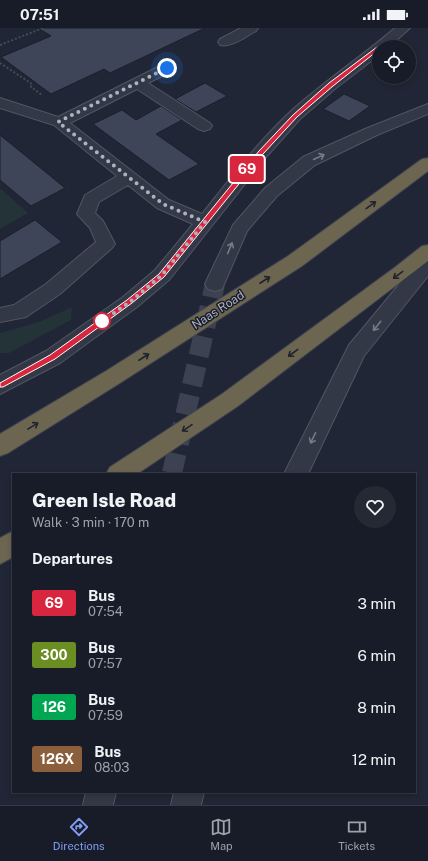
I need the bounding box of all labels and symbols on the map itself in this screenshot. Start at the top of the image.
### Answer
your location [157,58,177,78]
one-way arrow [312,153,324,160]
line badge: 69 [229,156,265,182]
one-way arrow [366,201,377,209]
one-way arrow [227,243,235,255]
one-way arrow [392,271,403,280]
one-way arrow [259,276,270,284]
street label: Naas Road [189,288,247,332]
unlabelled marker [93,312,111,330]
one-way arrow [372,320,381,331]
one-way arrow [288,348,299,357]
one-way arrow [138,353,150,361]
one-way arrow [27,422,38,430]
one-way arrow [182,424,193,432]
one-way arrow [309,432,316,444]

